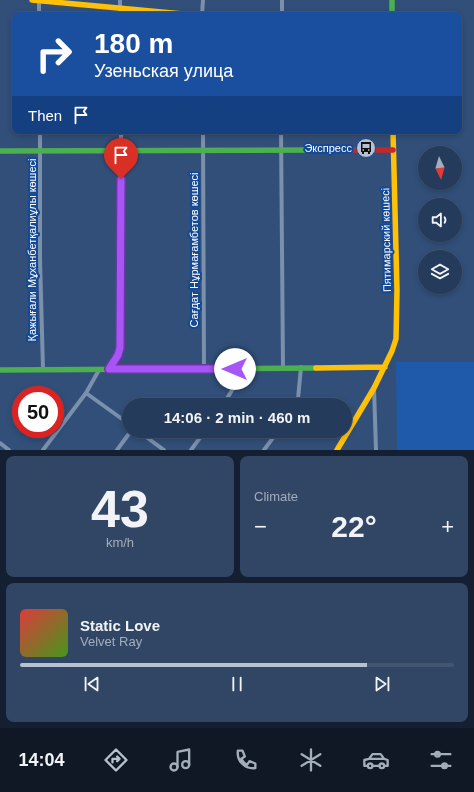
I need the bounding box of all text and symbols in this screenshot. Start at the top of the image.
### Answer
icon: right [28,28,80,80]
text: 180 m [94,28,173,59]
text: Узеньская улица [94,61,233,81]
icon: arrive [70,104,92,126]
text: Then [28,107,62,124]
bus stop icon: Экспресс [355,137,377,159]
pin [104,138,138,179]
place label: Экспресс [304,142,352,154]
icon: arrive [110,144,132,166]
north arrow [418,146,462,190]
map controls [418,146,462,294]
street label: Қажығали Мұханбетқалиұлы көшесі [26,159,38,341]
street label: Сағдат Нұрмағамбетов көшесі [188,172,200,328]
street label: Пятимарский көшесі [379,188,393,292]
button: sound [418,198,462,242]
button: layers [418,250,462,294]
position arrow [214,348,256,390]
speed limit sign: 50 [12,386,64,438]
text: 14:06 · 2 min · 460 m [164,409,310,426]
text: 43 [91,480,149,538]
text: Climate [254,489,298,504]
text: 22° [331,510,377,543]
text: − [254,514,267,539]
text: + [441,514,454,539]
text: km/h [106,535,134,550]
text: Static Love [80,617,160,634]
text: Velvet Ray [80,634,142,649]
icon: previous [81,673,103,695]
icon: pause [226,673,248,695]
icon: next [371,673,393,695]
icon: directions [102,746,130,774]
icon: music [167,746,195,774]
icon: phone [232,746,260,774]
icon: climate [297,746,325,774]
icon: car [362,746,390,774]
icon: filters [427,746,455,774]
text: 14:04 [19,750,65,770]

